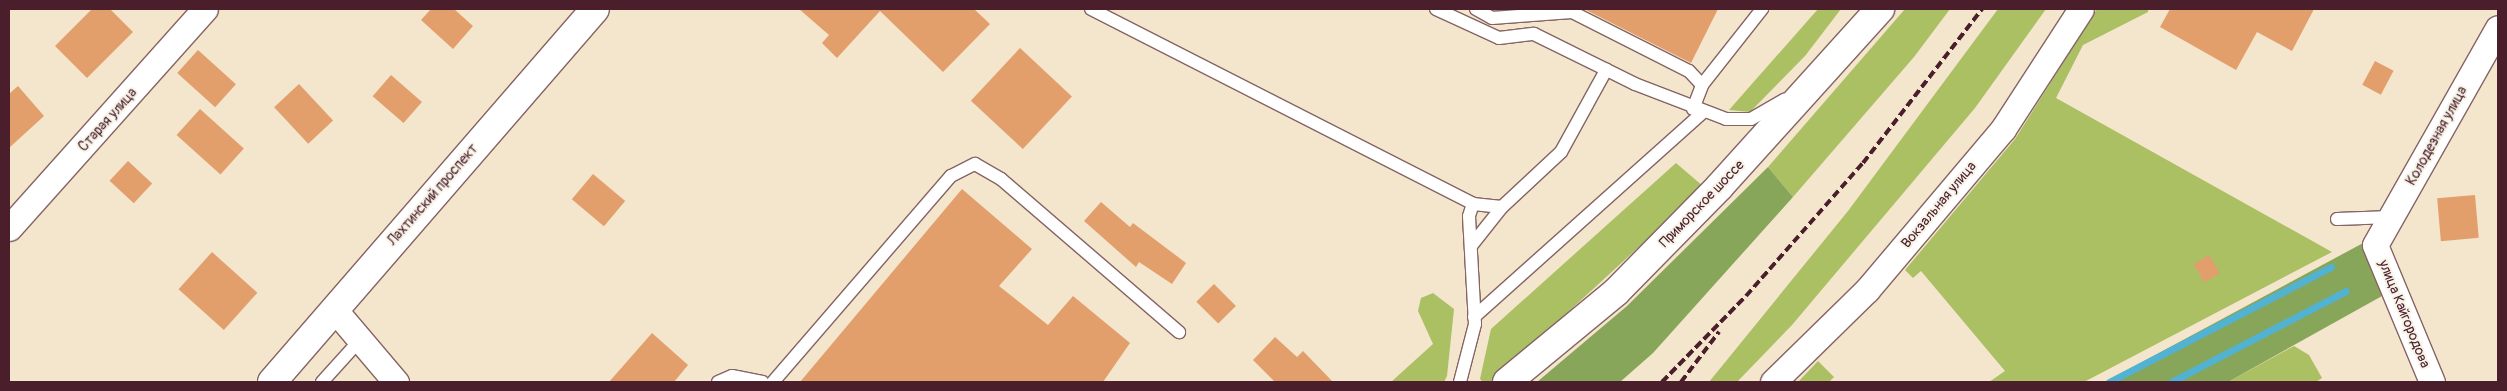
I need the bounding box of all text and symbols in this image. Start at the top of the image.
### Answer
street label: Колодезная улица [2403,84,2471,188]
street label: Старая улица [75,85,141,155]
street label: Лахтинский проспект [384,141,482,249]
street label: Приморское шоссе [1656,157,1748,251]
street label: Вокзальная улица [1898,158,1980,252]
street label: улица Кайгородова [2375,258,2433,370]

